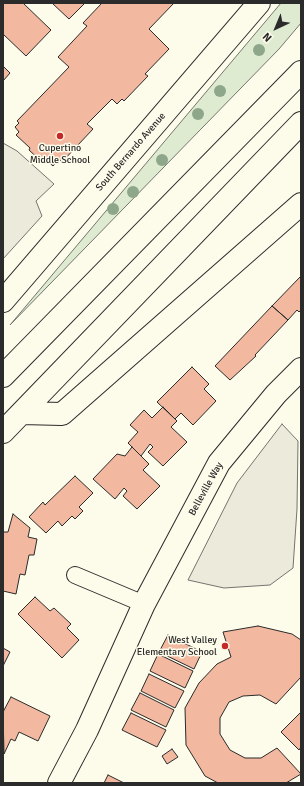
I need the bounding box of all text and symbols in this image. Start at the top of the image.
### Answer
north arrow [256,8,296,48]
text: N [260,30,275,44]
street label: South Bernardo Avenue [94,110,168,194]
marker: Cupertino Middle School [55,131,65,141]
place label: Cupertino Middle School [30,142,90,166]
street label: Belleville Way [186,460,226,518]
place label: West Valley Elementary School [137,634,217,658]
marker: West Valley Elementary School [220,641,230,651]

